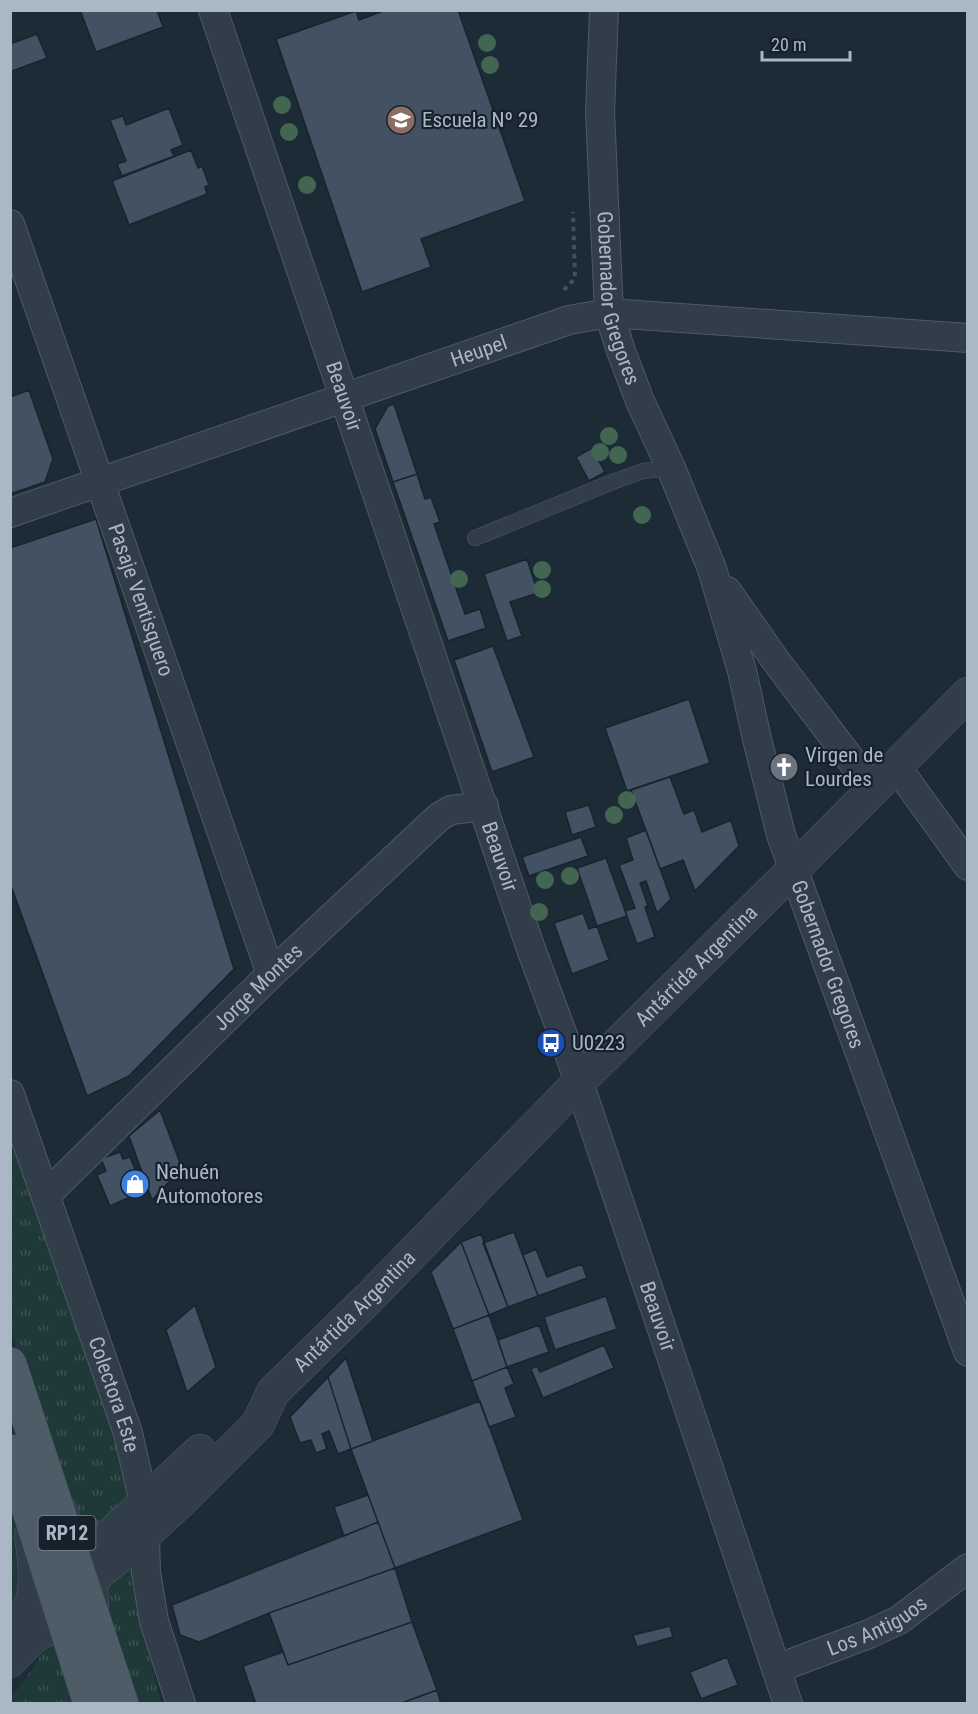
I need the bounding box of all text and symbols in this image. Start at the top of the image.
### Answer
scale bar [762,24,850,62]
text: 20 m [771,34,806,55]
school or university icon: Escuela Nº 29 [385,104,417,136]
place label: Escuela Nº 29 [422,108,538,132]
street label: Gobernador Gregores [592,211,645,388]
street label: Heupel [447,330,510,372]
street label: Beauvoir [321,358,367,434]
street label: Pasaje Ventisquero [103,520,178,679]
place label: Virgen de Lourdes [805,743,883,791]
church icon: Virgen de Lourdes [768,751,800,783]
street label: Beauvoir [477,819,523,895]
street label: Gobernador Gregores [786,877,869,1052]
street label: Antártida Argentina [630,900,762,1031]
street label: Jorge Montes [209,939,307,1035]
bus stop icon: U0223 [535,1027,567,1059]
place label: U0223 [572,1031,625,1055]
place label: Nehuén Automotores [156,1160,263,1208]
shop icon: Nehuén Automotores [119,1168,151,1200]
street label: Antártida Argentina [289,1246,420,1377]
street label: Beauvoir [635,1278,681,1354]
street label: Colectora Este [83,1334,144,1455]
road number: RP12 [38,1516,96,1550]
street label: Los Antiguos [824,1591,932,1661]

